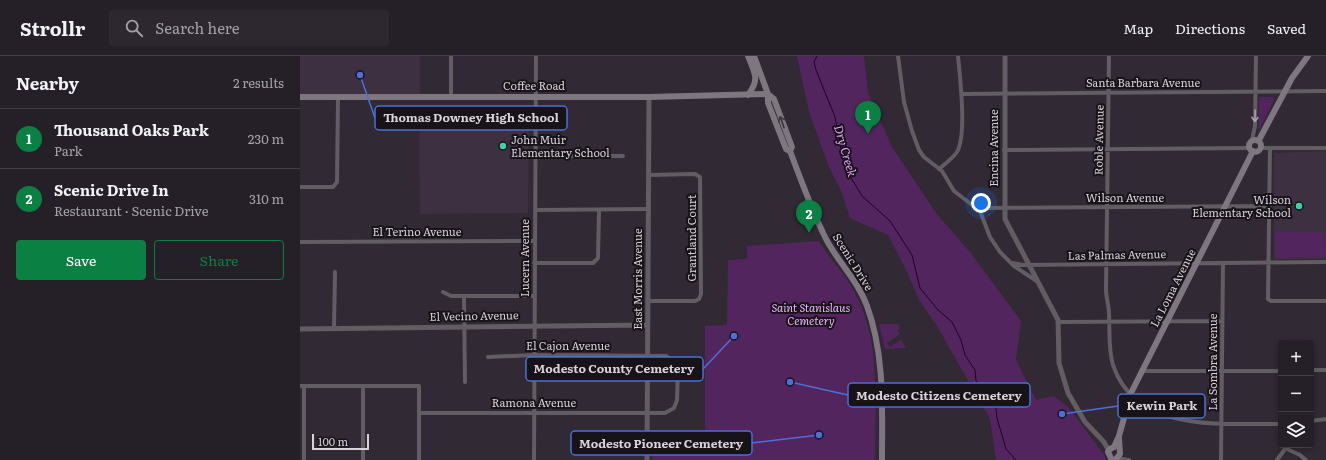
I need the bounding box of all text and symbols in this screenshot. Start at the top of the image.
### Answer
search box [109,10,389,46]
text: Strollr [20,14,85,42]
text: Search here [155,16,240,39]
icon: search [123,17,145,39]
text: Map [1123,18,1153,38]
text: Directions [1175,18,1245,38]
text: Saved [1267,18,1306,38]
text: Nearby [16,70,79,95]
text: 2 results [233,73,284,92]
street label: Santa Barbara Avenue [1086,74,1200,90]
street label: Coffee Road [503,77,565,93]
pin: 1 [855,101,881,134]
street label: Roble Avenue [1089,104,1107,175]
callout: Thomas Downey High School [375,106,567,130]
text: Thomas Downey High School [383,108,559,126]
street label: Encina Avenue [985,109,1001,187]
one-way arrow [1251,109,1259,122]
one-way arrow [778,116,786,128]
text: Thousand Oaks Park [54,118,209,141]
water label: Dry Creek [830,123,862,179]
text: 1 [26,129,32,148]
text: 230 m [248,129,284,148]
place label: John Muir Elementary School [511,131,610,160]
text: Park [54,141,83,160]
marker: John Muir Elementary School [498,141,508,151]
text: Scenic Drive In [54,178,169,201]
text: 2 [26,189,32,208]
text: 310 m [249,189,284,208]
street label: Wilson Avenue [1086,189,1165,205]
place label: Wilson Elementary School [1192,191,1291,220]
your location [971,193,991,213]
street label: Grantland Court [683,194,699,282]
pin: 2 [796,200,822,233]
text: Restaurant · Scenic Drive [54,201,208,220]
marker: Wilson Elementary School [1294,201,1304,211]
street label: Lucern Avenue [516,219,532,297]
street label: El Terino Avenue [372,223,462,239]
street label: East Morris Avenue [629,228,645,330]
street label: Scenic Drive [830,230,878,294]
button: Save [16,240,146,280]
button: Share [154,240,284,280]
street label: Las Palmas Avenue [1068,245,1167,263]
street label: La Loma Avenue [1145,245,1199,329]
park label: Saint Stanislaus Cemetery [772,299,851,328]
street label: El Vecino Avenue [429,306,519,324]
street label: La Sombra Avenue [1204,313,1220,410]
street label: El Cajon Avenue [526,337,610,353]
map controls [1278,340,1314,448]
button: + [1278,340,1314,376]
callout: Modesto County Cemetery [526,357,703,381]
text: Modesto County Cemetery [534,359,695,377]
button: − [1278,376,1314,412]
callout: Modesto Citizens Cemetery [848,383,1030,407]
text: Modesto Citizens Cemetery [856,386,1023,404]
street label: Ramona Avenue [492,394,577,410]
callout: Kewin Park [1118,394,1205,418]
text: Kewin Park [1127,396,1198,414]
button: layers [1278,412,1314,448]
callout: Modesto Pioneer Cemetery [571,431,752,455]
scale bar [312,432,369,451]
text: 100 m [318,433,348,449]
text: Modesto Pioneer Cemetery [579,434,744,452]

